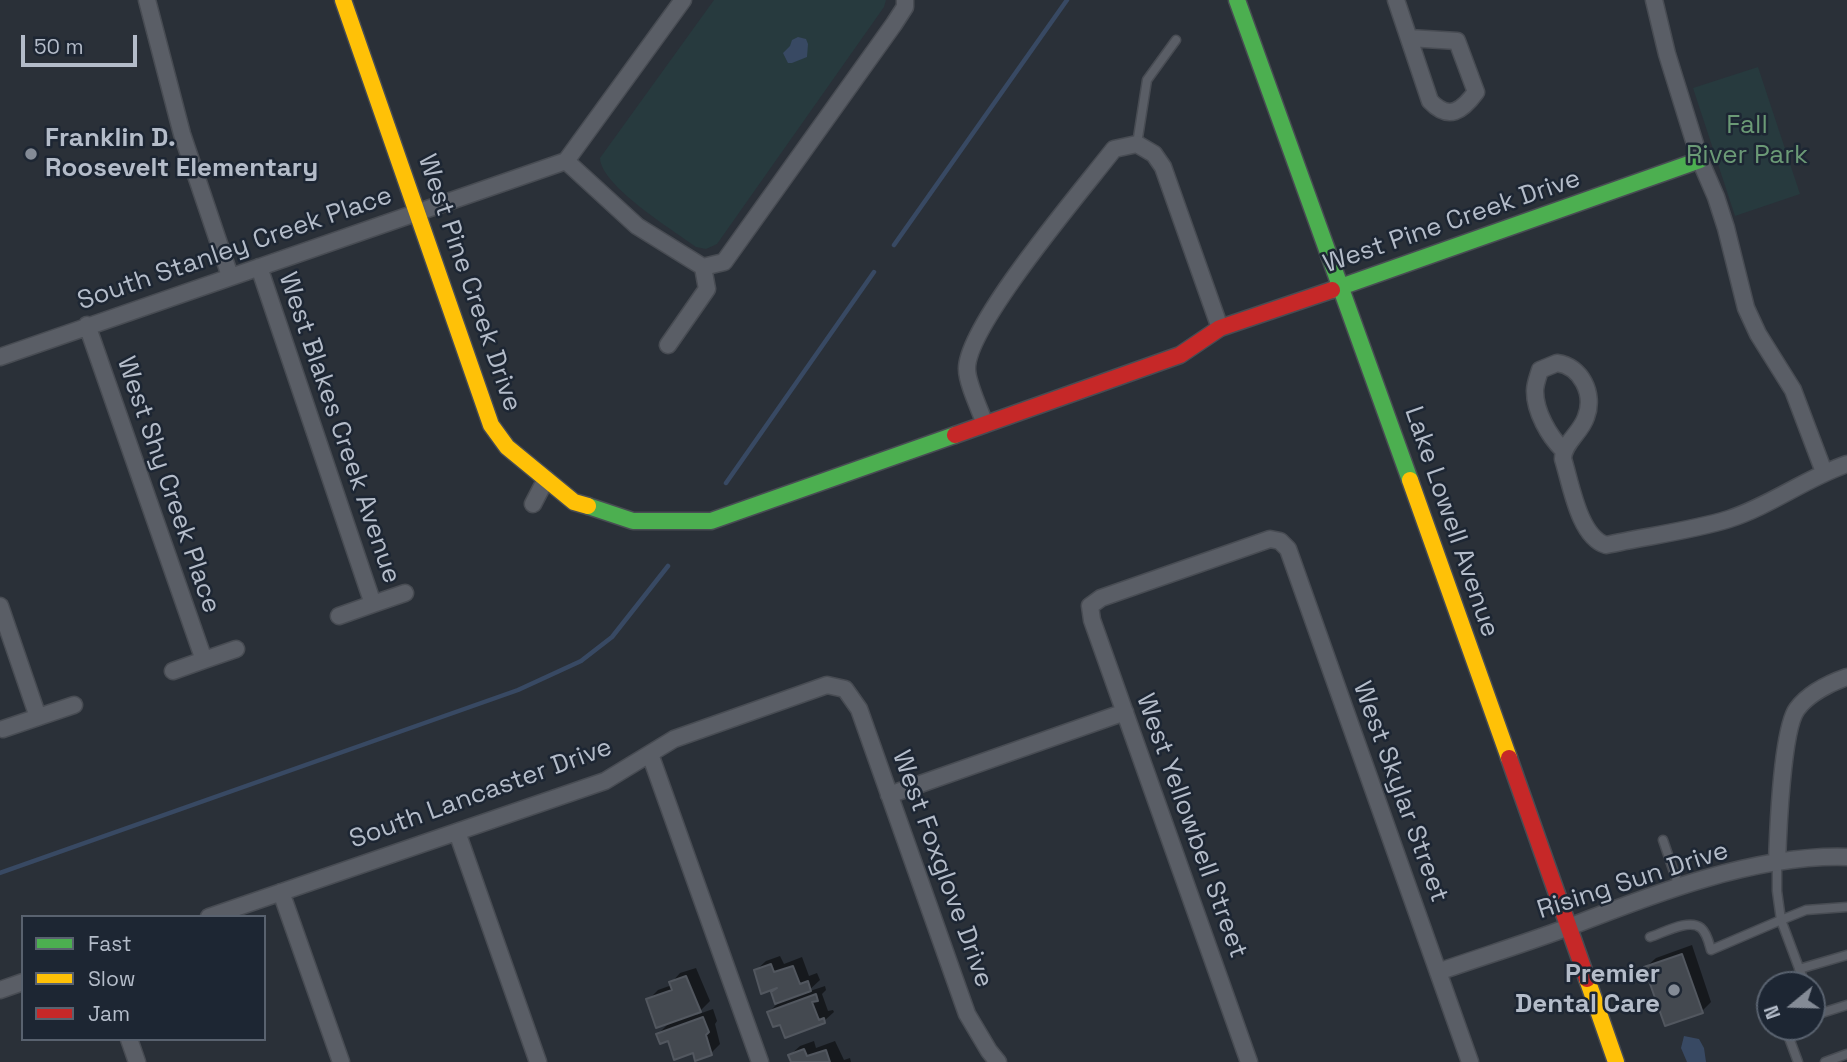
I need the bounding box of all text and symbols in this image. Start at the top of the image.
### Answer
scale bar [24,21,140,65]
text: 50 m [34,33,84,60]
park label: Fall River Park [1686,110,1808,172]
place label: Franklin D. Roosevelt Elementary [45,123,318,184]
marker: Franklin D. Roosevelt Elementary [23,146,39,162]
street label: West Pine Creek Drive [410,150,528,416]
street label: West Pine Creek Drive [1319,163,1585,281]
street label: South Stanley Creek Place [74,180,396,318]
street label: West Blakes Creek Avenue [271,268,407,588]
street label: West Shy Creek Place [109,353,227,617]
street label: Lake Lowell Avenue [1397,403,1505,641]
street label: West Skylar Street [1346,677,1454,907]
street label: West Yellowbell Street [1129,689,1253,963]
street label: South Lancaster Drive [346,732,616,856]
street label: West Foxglove Drive [885,746,999,992]
street label: Rising Sun Drive [1534,835,1732,927]
legend [21,915,266,1041]
text: Fast [88,930,132,957]
place label: Premier Dental Care [1515,959,1660,1020]
text: Slow [88,965,136,992]
north arrow [1756,971,1826,1041]
marker: Premier Dental Care [1666,982,1682,998]
text: Jam [88,1000,130,1027]
text: N [1759,1002,1786,1022]

